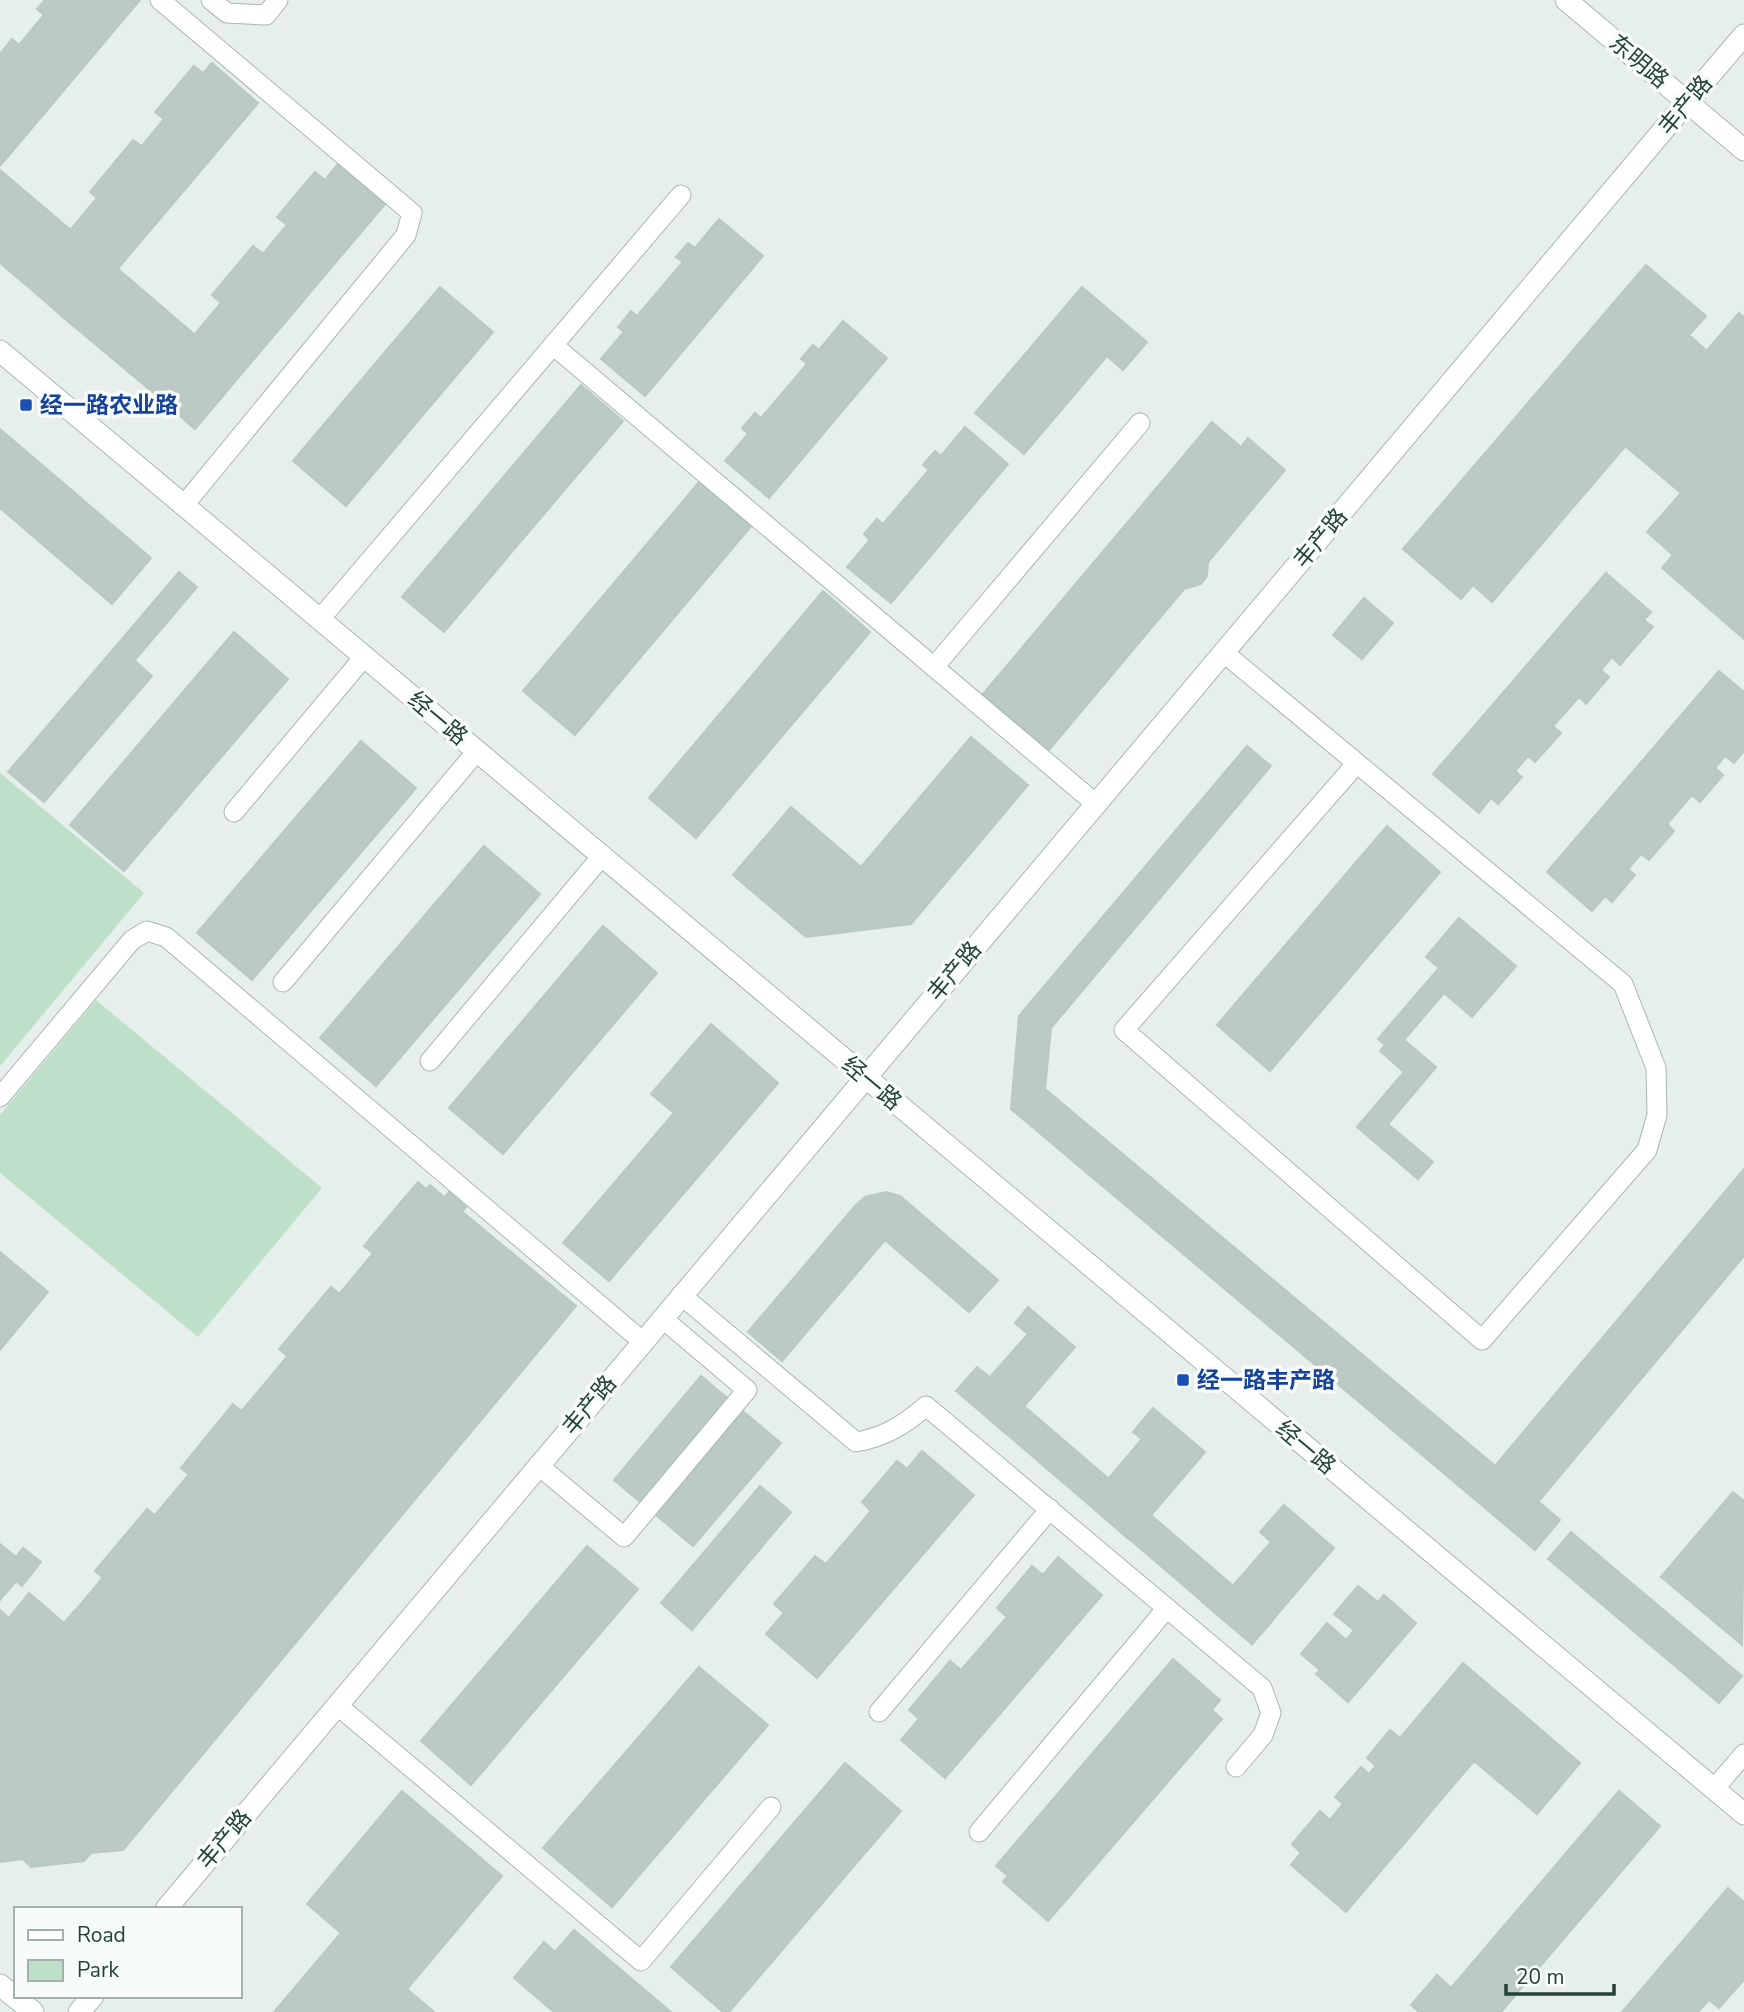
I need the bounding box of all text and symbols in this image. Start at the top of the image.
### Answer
street label: 东明路 [1602,27,1675,95]
street label: 丰产路 [1651,69,1719,142]
place label: 经一路农业路 [40,390,178,421]
marker: 经一路农业路 [18,397,34,413]
street label: 丰产路 [1286,502,1354,575]
street label: 经一路 [401,684,474,752]
street label: 丰产路 [920,935,988,1008]
street label: 经一路 [835,1049,908,1117]
place label: 经一路丰产路 [1197,1365,1335,1396]
street label: 丰产路 [555,1369,623,1442]
marker: 经一路丰产路 [1175,1372,1191,1388]
street label: 经一路 [1269,1413,1342,1481]
street label: 丰产路 [190,1803,258,1876]
legend [14,1907,242,1998]
text: Road [77,1921,126,1949]
scale bar [1506,1952,1614,1996]
text: Park [77,1956,119,1984]
text: 20 m [1516,1963,1565,1991]

